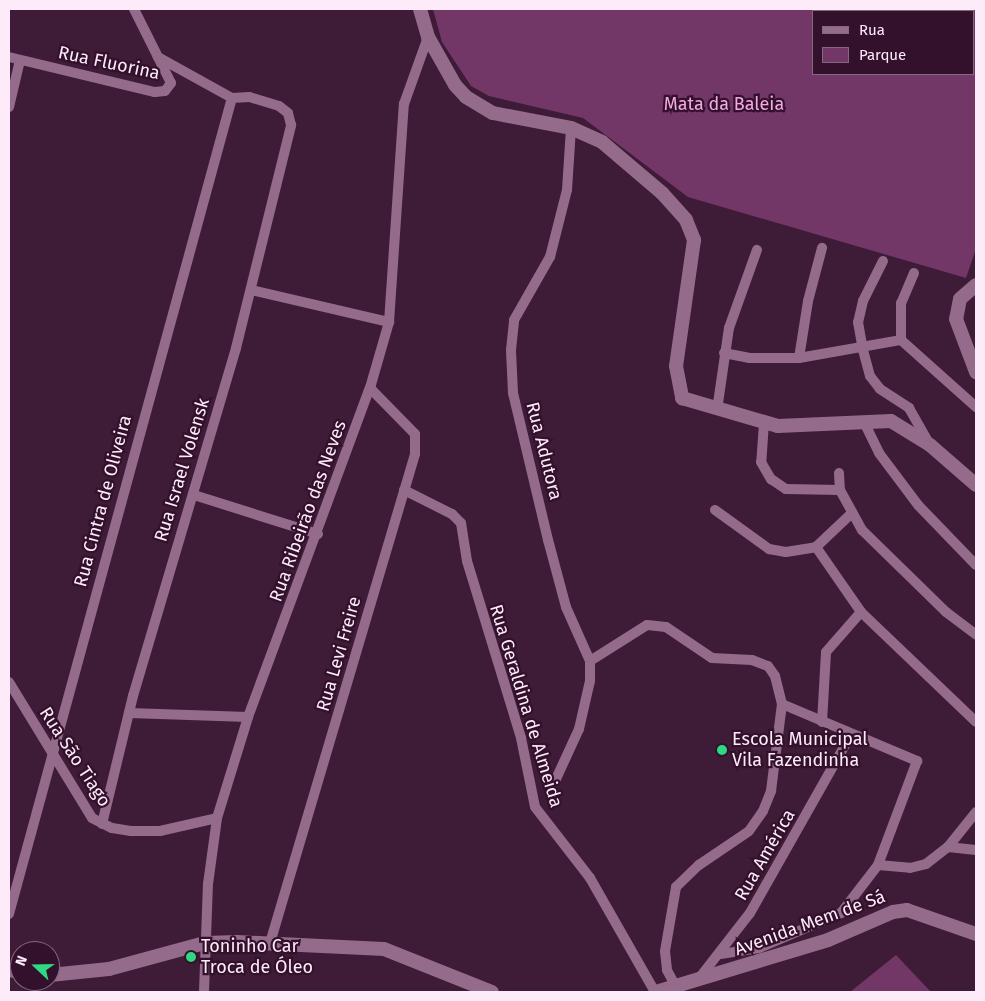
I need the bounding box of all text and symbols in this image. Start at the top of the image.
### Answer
legend [812,10,975,75]
text: Rua [859,21,885,39]
street label: Rua Fluorina [56,42,162,84]
text: Parque [859,46,906,64]
park label: Mata da Baleia [664,93,784,115]
street label: Rua Israel Volensk [150,396,214,544]
street label: Rua Adutora [521,400,567,502]
street label: Rua Cintra de Oliveira [70,413,136,589]
street label: Rua Ribeirão das Neves [265,417,351,605]
street label: Rua Levi Freire [312,594,366,714]
street label: Rua Geraldina de Almeida [485,602,567,810]
street label: Rua São Tiago [35,703,115,811]
place label: Escola Municipal Vila Fazendinha [732,729,868,772]
marker: Escola Municipal Vila Fazendinha [716,744,728,756]
street label: Rua América [730,806,800,904]
street label: Avenida Mem de Sá [732,886,888,960]
place label: Toninho Car Troca de Óleo [201,936,313,979]
north arrow [10,941,60,991]
marker: Toninho Car Troca de Óleo [185,951,197,963]
text: N [12,953,31,968]

